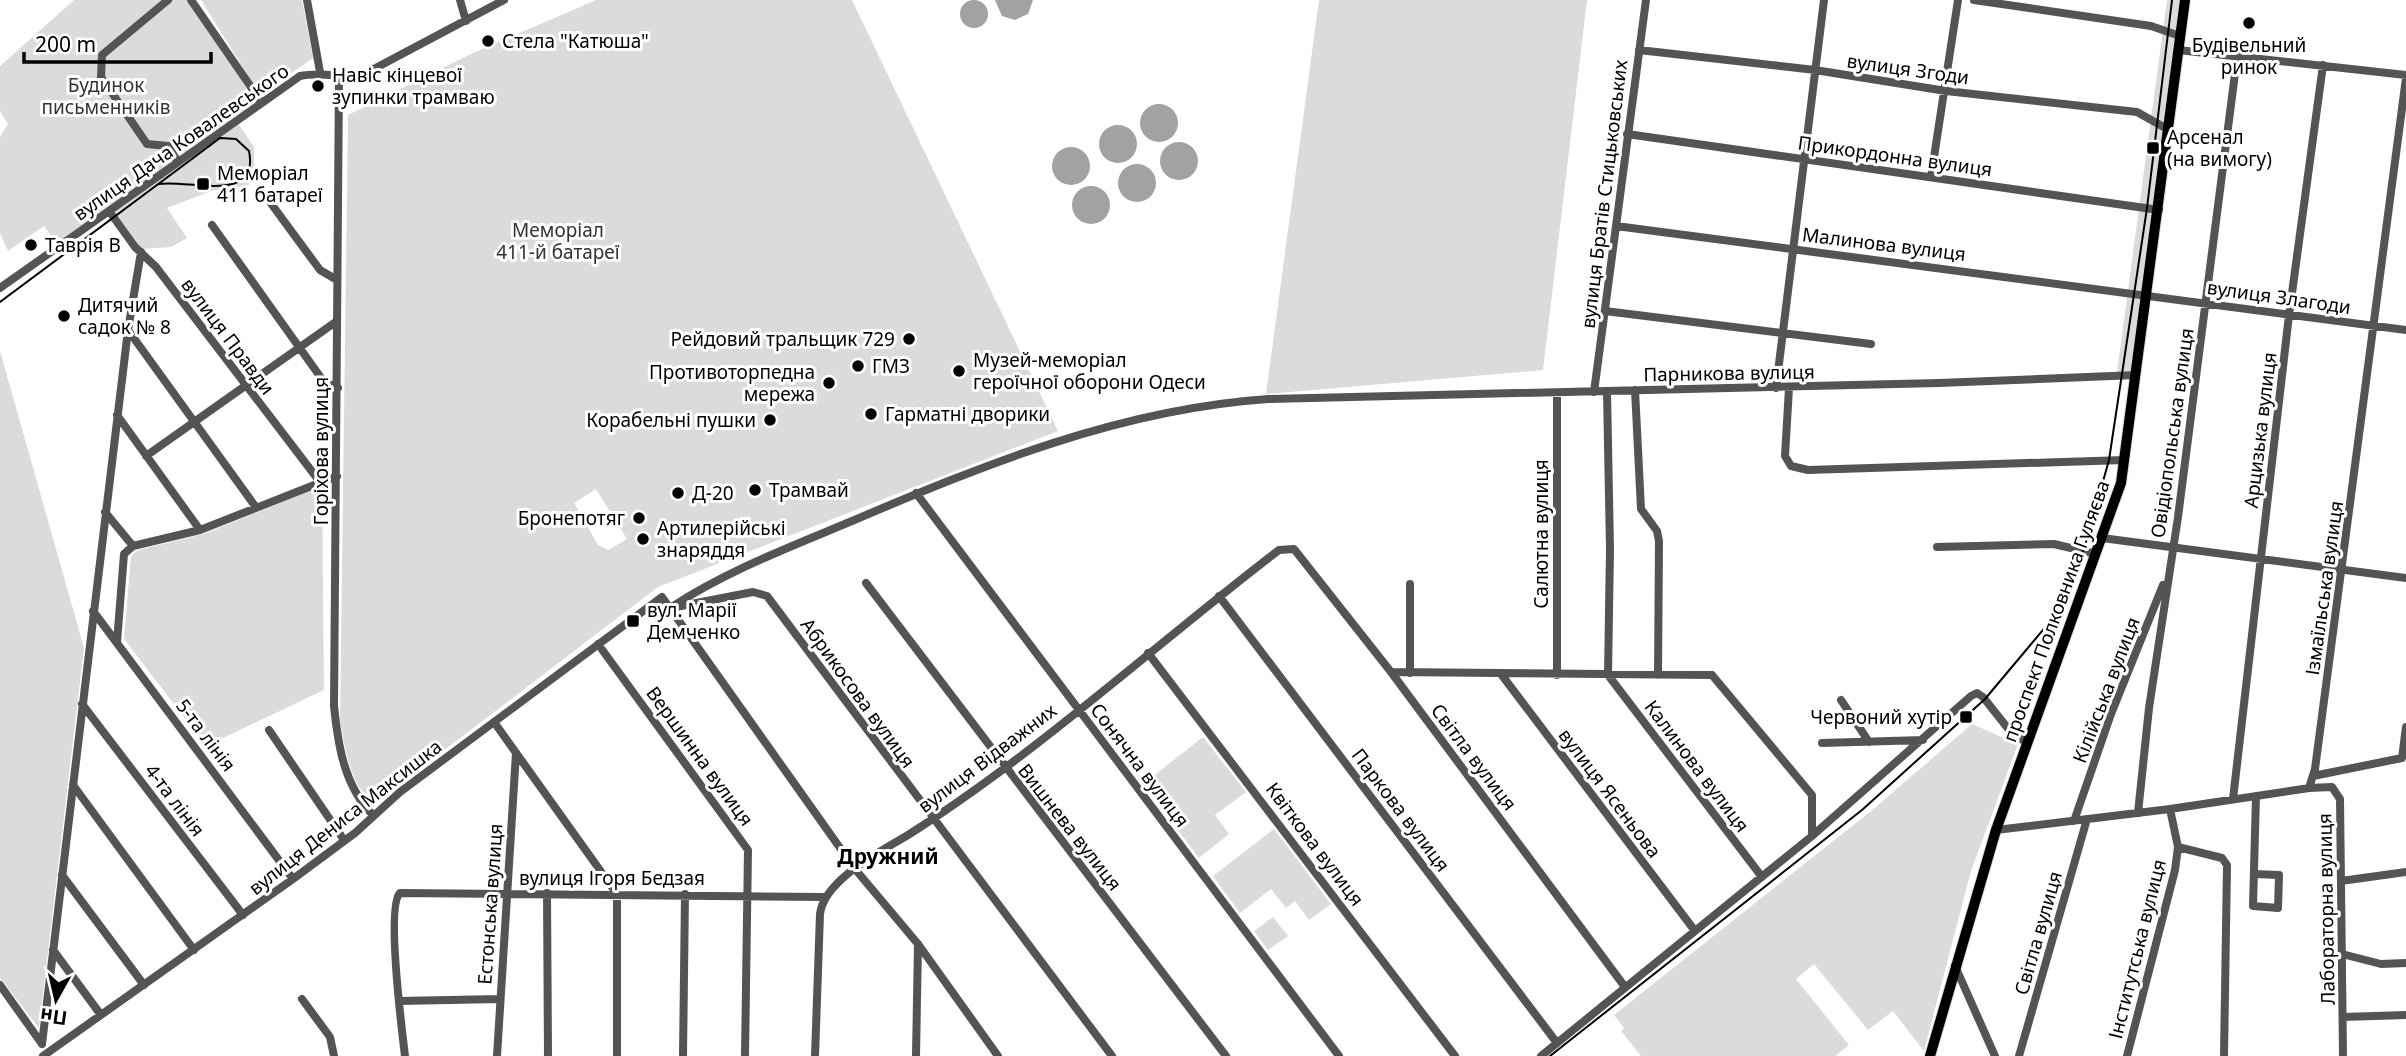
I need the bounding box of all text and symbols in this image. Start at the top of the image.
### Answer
marker: Будівельний ринок [2241,15,2257,31]
scale bar [24,21,212,65]
place label: Стела "Катюша" [502,28,649,54]
text: 200 m [35,30,96,58]
place label: Будівельний ринок [2192,32,2306,80]
marker: Стела "Катюша" [480,33,496,49]
street label: вулиця Згоди [1845,48,1971,90]
street label: вулиця Дача Ковалевського [68,58,294,226]
street label: вулиця Братів Стицьковських [1575,58,1633,330]
place label: Навіс кінцевої зупинки трамваю [332,62,495,110]
park label: Будинок письменників [42,72,170,120]
marker: Навіс кінцевої зупинки трамваю [310,78,326,94]
place label: Арсенал (на вимогу) [2167,124,2272,172]
street label: Прикордонна вулиця [1796,129,1994,183]
marker: Арсенал (на вимогу) [2145,140,2161,156]
place label: Меморіал 411 батареї [217,160,323,208]
marker: Меморіал 411 батареї [195,176,211,192]
park label: Меморіал 411-й батареї [496,217,620,265]
street label: Малинова вулиця [1801,221,1967,267]
place label: Таврія В [45,232,121,258]
marker: Таврія В [23,237,39,253]
street label: вулиця Правди [176,272,280,400]
street label: вулиця Злагоди [2205,274,2353,320]
place label: Дитячий садок № 8 [78,292,171,340]
marker: Дитячий садок № 8 [56,308,72,324]
place label: Рейдовий тральщик 729 [670,326,895,352]
street label: Овідіопольська вулиця [2144,326,2200,540]
marker: Рейдовий тральщик 729 [901,331,917,347]
place label: Музей-меморіал героїчної оборони Одеси [973,347,1206,395]
street label: Арцизька вулиця [2238,351,2282,509]
place label: ГМЗ [872,353,910,379]
marker: ГМЗ [850,358,866,374]
place label: Противоторпедна мережа [649,359,815,407]
street label: Парникова вулиця [1643,359,1815,387]
marker: Музей-меморіал героїчної оборони Одеси [951,363,967,379]
marker: Противоторпедна мережа [821,375,837,391]
street label: Горіхова вулиця [308,377,334,525]
place label: Гарматні дворики [885,401,1050,427]
marker: Гарматні дворики [863,406,879,422]
place label: Корабельні пушки [586,407,756,433]
marker: Корабельні пушки [762,412,778,428]
street label: Салютна вулиця [1528,459,1554,609]
street label: проспект Полковника Гуляєва [1996,476,2116,746]
place label: Трамвай [769,477,849,503]
place label: Д-20 [692,480,734,506]
marker: Трамвай [747,482,763,498]
marker: Д-20 [670,485,686,501]
street label: Ізмаїльська вулиця [2299,499,2349,677]
place label: Бронепотяг [518,505,625,531]
marker: Бронепотяг [631,510,647,526]
place label: Артилерійські знаряддя [657,515,786,563]
marker: Артилерійські знаряддя [635,531,651,547]
place label: вул. Марії Демченко [647,597,740,645]
marker: вул. Марії Демченко [625,613,641,629]
street label: Абрикосова вулиця [795,613,921,773]
street label: Кілійська вулиця [2066,613,2146,767]
street label: Вершинна вулиця [640,681,760,831]
street label: 5-та лінія [170,693,242,777]
street label: Калинова вулиця [1639,695,1755,837]
street label: вулиця Відважних [912,697,1062,819]
street label: Сонячна вулиця [1085,698,1195,832]
street label: Світла вулиця [1425,698,1523,816]
place label: Червоний хутір [1810,704,1952,730]
marker: Червоний хутір [1958,709,1974,725]
street label: вулиця Ясеньова [1553,723,1667,863]
street label: вулиця Дениса Максишка [243,733,447,901]
street label: Паркова вулиця [1346,743,1456,877]
street label: 4-та лінія [139,758,211,842]
street label: Вишнева вулиця [1012,758,1128,896]
street label: Квіткова вулиця [1260,777,1370,911]
street label: Лабораторна вулиця [2311,813,2341,1005]
street label: Естонська вулиця [471,823,509,985]
district label: Дружний [837,842,939,870]
street label: Інститутська вулиця [2102,857,2172,1041]
street label: вулиця Ігоря Бедзая [519,865,705,891]
street label: Світла вулиця [2008,868,2068,998]
north arrow [21,965,91,1035]
text: Пн [38,1002,69,1032]

